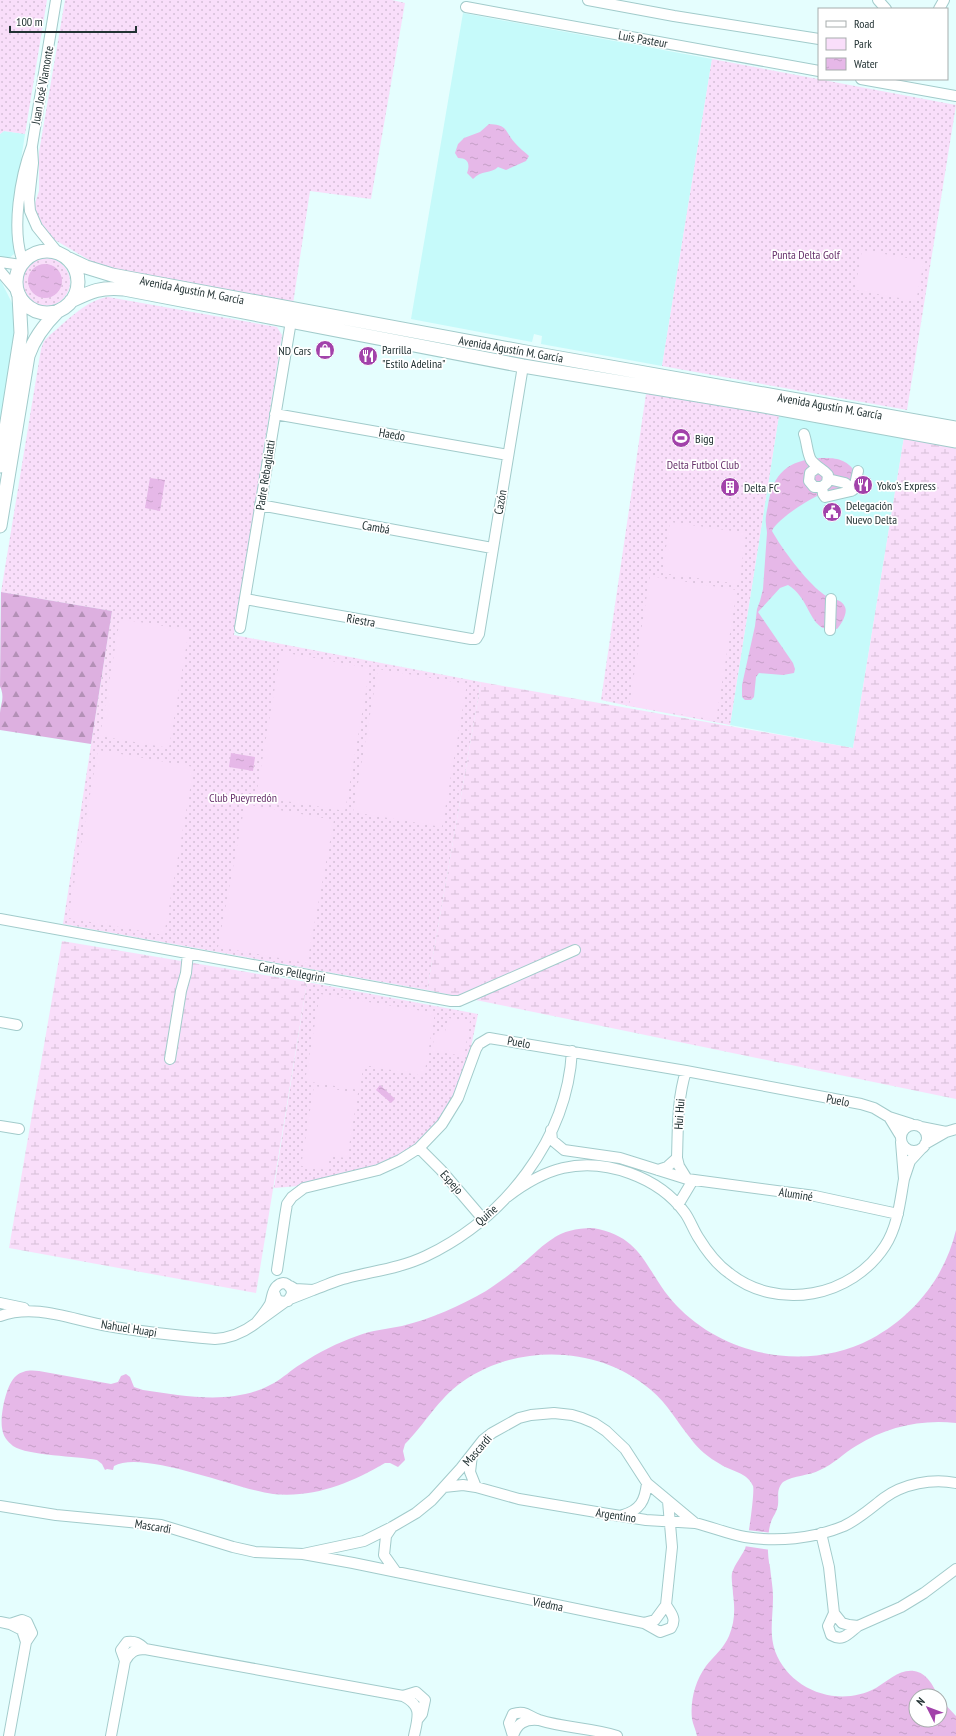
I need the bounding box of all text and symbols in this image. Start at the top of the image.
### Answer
scale bar [10,8,136,34]
legend [818,8,948,80]
text: 100 m [16,14,43,29]
text: Road [854,16,874,31]
street label: Luis Pasteur [617,27,670,51]
text: Park [854,36,872,51]
street label: Juan José Viamonte [28,45,56,126]
text: Water [854,56,879,71]
park label: Punta Delta Golf [772,247,841,262]
street label: Avenida Agustín M. García [139,273,246,308]
street label: Avenida Agustín M. García [458,332,565,366]
shop icon: ND Cars [314,339,336,361]
place label: Parrilla "Estilo Adelina" [382,342,445,371]
place label: ND Cars [278,343,311,358]
restaurant icon: Parrilla "Estilo Adelina" [357,345,379,367]
street label: Avenida Agustín M. García [777,389,884,423]
street label: Haedo [378,424,406,444]
sports icon: Bigg [670,427,692,449]
place label: Bigg [695,431,714,446]
street label: Padre Rebagliatti [252,439,278,511]
park label: Delta Futbol Club [667,457,739,472]
restaurant icon: Yoko's Express [852,474,874,496]
building icon: Delta FC [719,476,741,498]
place label: Yoko's Express [877,478,936,493]
place label: Delta FC [744,480,780,495]
street label: Cazón [490,488,510,516]
place label: Delegación Nuevo Delta [846,498,897,527]
public building icon: Delegación Nuevo Delta [821,501,843,523]
street label: Cambá [361,517,391,537]
street label: Riestra [346,610,377,630]
park label: Club Pueyrredón [209,790,277,805]
street label: Carlos Pellegrini [257,959,327,985]
street label: Puelo [506,1033,532,1051]
street label: Puelo [825,1090,851,1110]
street label: Hui Hui [670,1098,688,1130]
street label: Espejo [437,1167,467,1197]
street label: Aluminé [778,1184,814,1204]
street label: Quiñe [472,1201,500,1229]
street label: Nahuel Huapi [100,1316,158,1340]
street label: Mascardi [459,1431,495,1469]
street label: Argentino [595,1504,637,1526]
street label: Mascardi [134,1516,172,1536]
street label: Viedma [530,1593,565,1615]
north arrow [908,1688,948,1728]
text: N [913,1694,928,1708]

